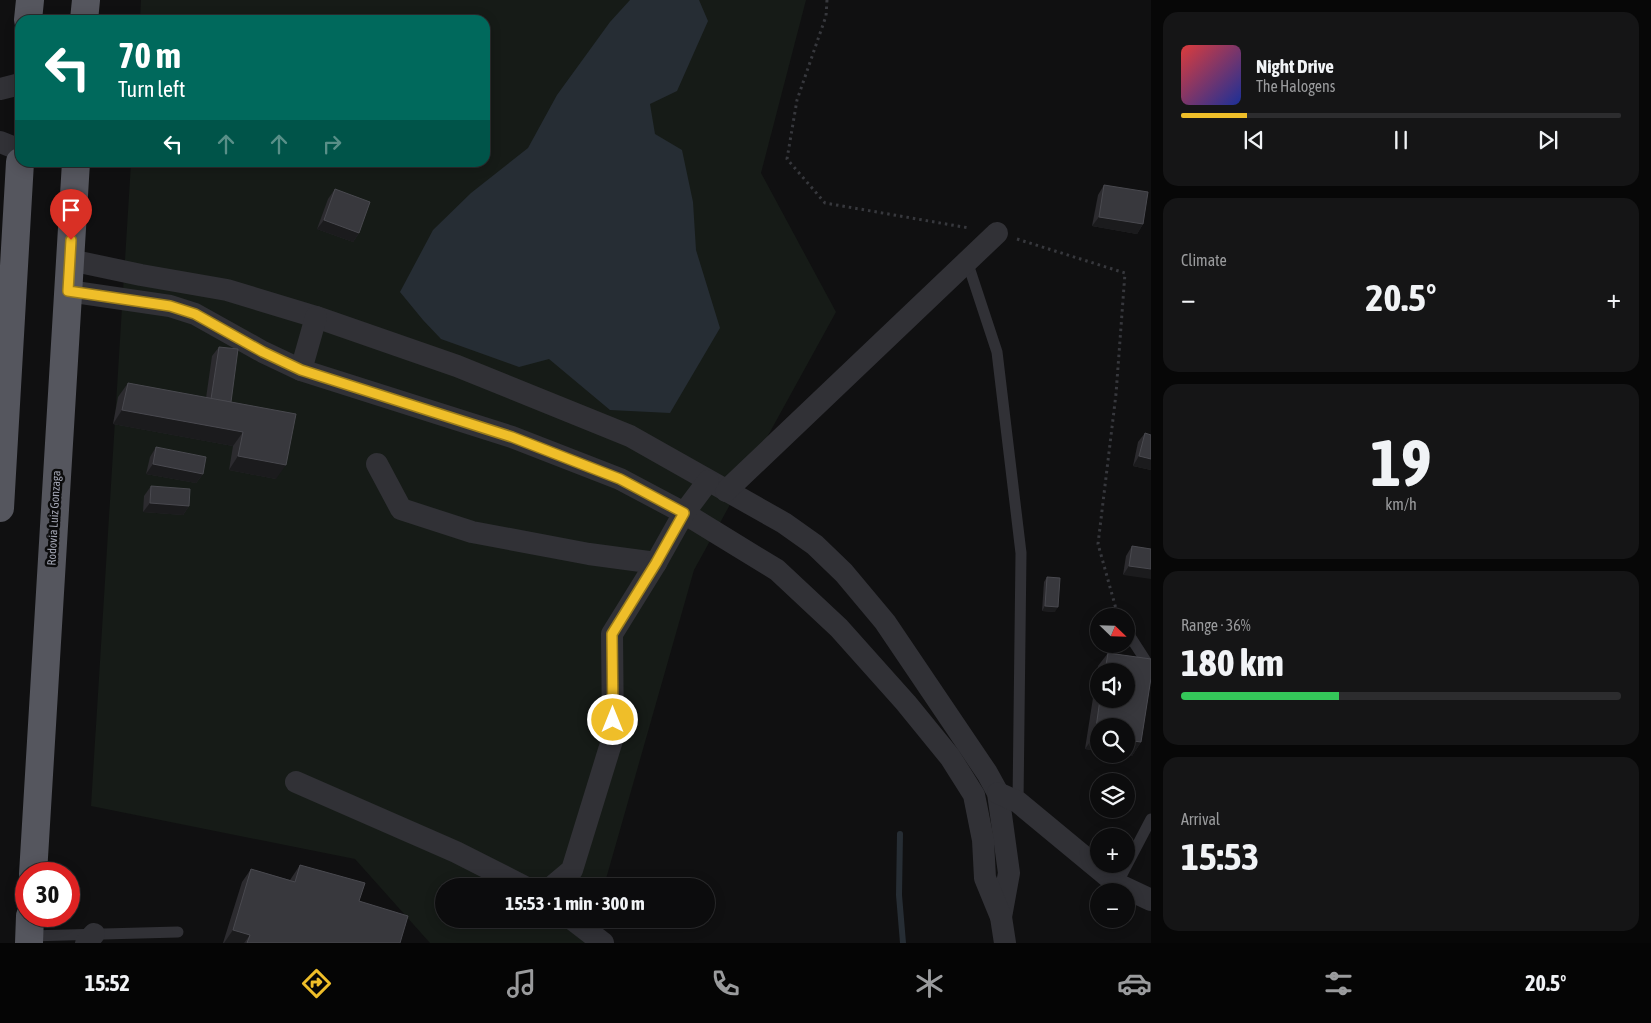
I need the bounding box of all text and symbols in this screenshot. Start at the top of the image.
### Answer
icon: left [35,35,100,100]
text: 70 m [118,35,181,75]
text: Night Drive [1256,55,1334,77]
text: Turn left [118,76,185,102]
text: The Halogens [1256,77,1336,95]
icon: previous [1240,126,1268,154]
icon: pause [1387,126,1415,154]
icon: next [1534,126,1562,154]
icon: left [159,130,187,158]
icon: ahead [212,130,240,158]
icon: ahead [265,130,293,158]
icon: right [318,130,346,158]
pin [50,189,92,240]
icon: arrive [57,196,85,224]
text: Climate [1181,251,1227,269]
text: 20.5° [1366,276,1436,319]
text: − [1181,282,1196,314]
text: + [1606,282,1621,314]
text: 19 [1370,425,1432,500]
street label: Rodovia Luiz Gonzaga [45,470,63,566]
text: km/h [1385,495,1417,513]
north arrow [1090,608,1135,652]
map controls [1090,608,1135,928]
text: Range · 36% [1181,616,1251,634]
text: 180 km [1181,641,1284,684]
button: sound [1090,663,1135,708]
position arrow [586,693,638,745]
button: search [1090,718,1135,763]
button: layers [1090,773,1135,818]
text: Arrival [1181,810,1220,828]
button: + [1090,828,1135,873]
text: 15:53 [1181,835,1259,878]
speed limit sign: 30 [15,862,80,927]
button: − [1090,883,1135,928]
text: 15:53 · 1 min · 300 m [505,892,645,914]
icon: directions [299,966,334,1001]
icon: music [504,966,539,1001]
icon: phone [708,966,743,1001]
icon: climate [912,966,947,1001]
icon: car [1117,966,1152,1001]
icon: filters [1321,966,1356,1001]
text: 15:52 [85,970,130,996]
text: 20.5° [1525,970,1566,996]

